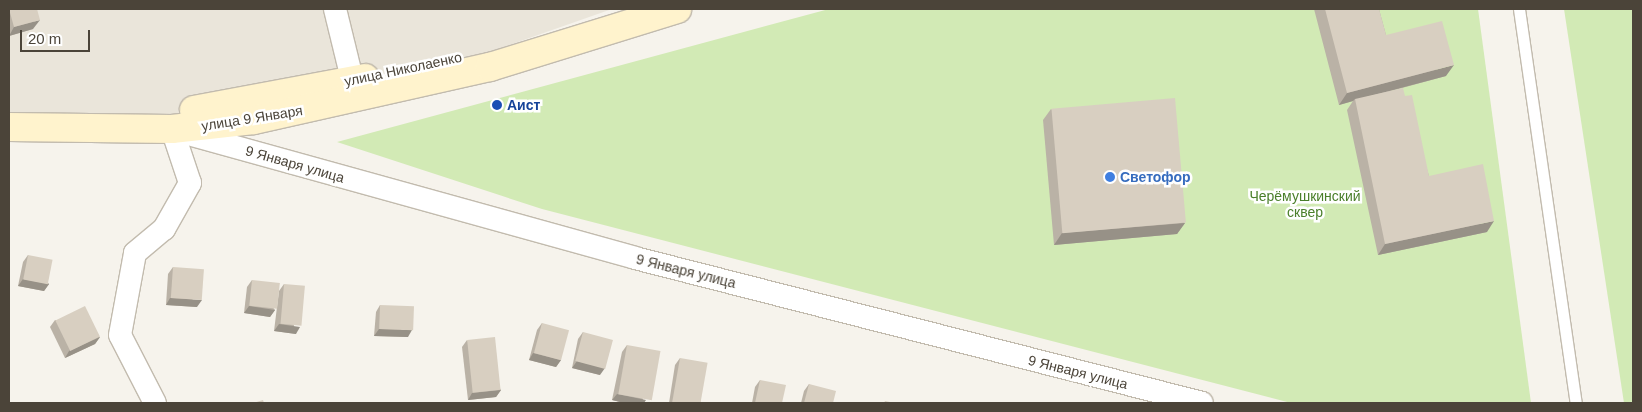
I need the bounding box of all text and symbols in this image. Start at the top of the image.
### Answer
scale bar [22,20,92,52]
text: 20 m [28,30,61,47]
street label: улица Николаенко [343,48,463,90]
place label: Аист [507,97,540,113]
marker: Аист [491,99,503,111]
street label: улица 9 Января [200,102,304,134]
street label: 9 Января улица [244,142,346,186]
place label: Светофор [1120,169,1191,185]
marker: Светофор [1104,171,1116,183]
park label: Черёмушкинский сквер [1249,188,1361,220]
street label: 9 Января улица [634,250,738,292]
street label: 9 Января улица [1026,351,1130,393]

